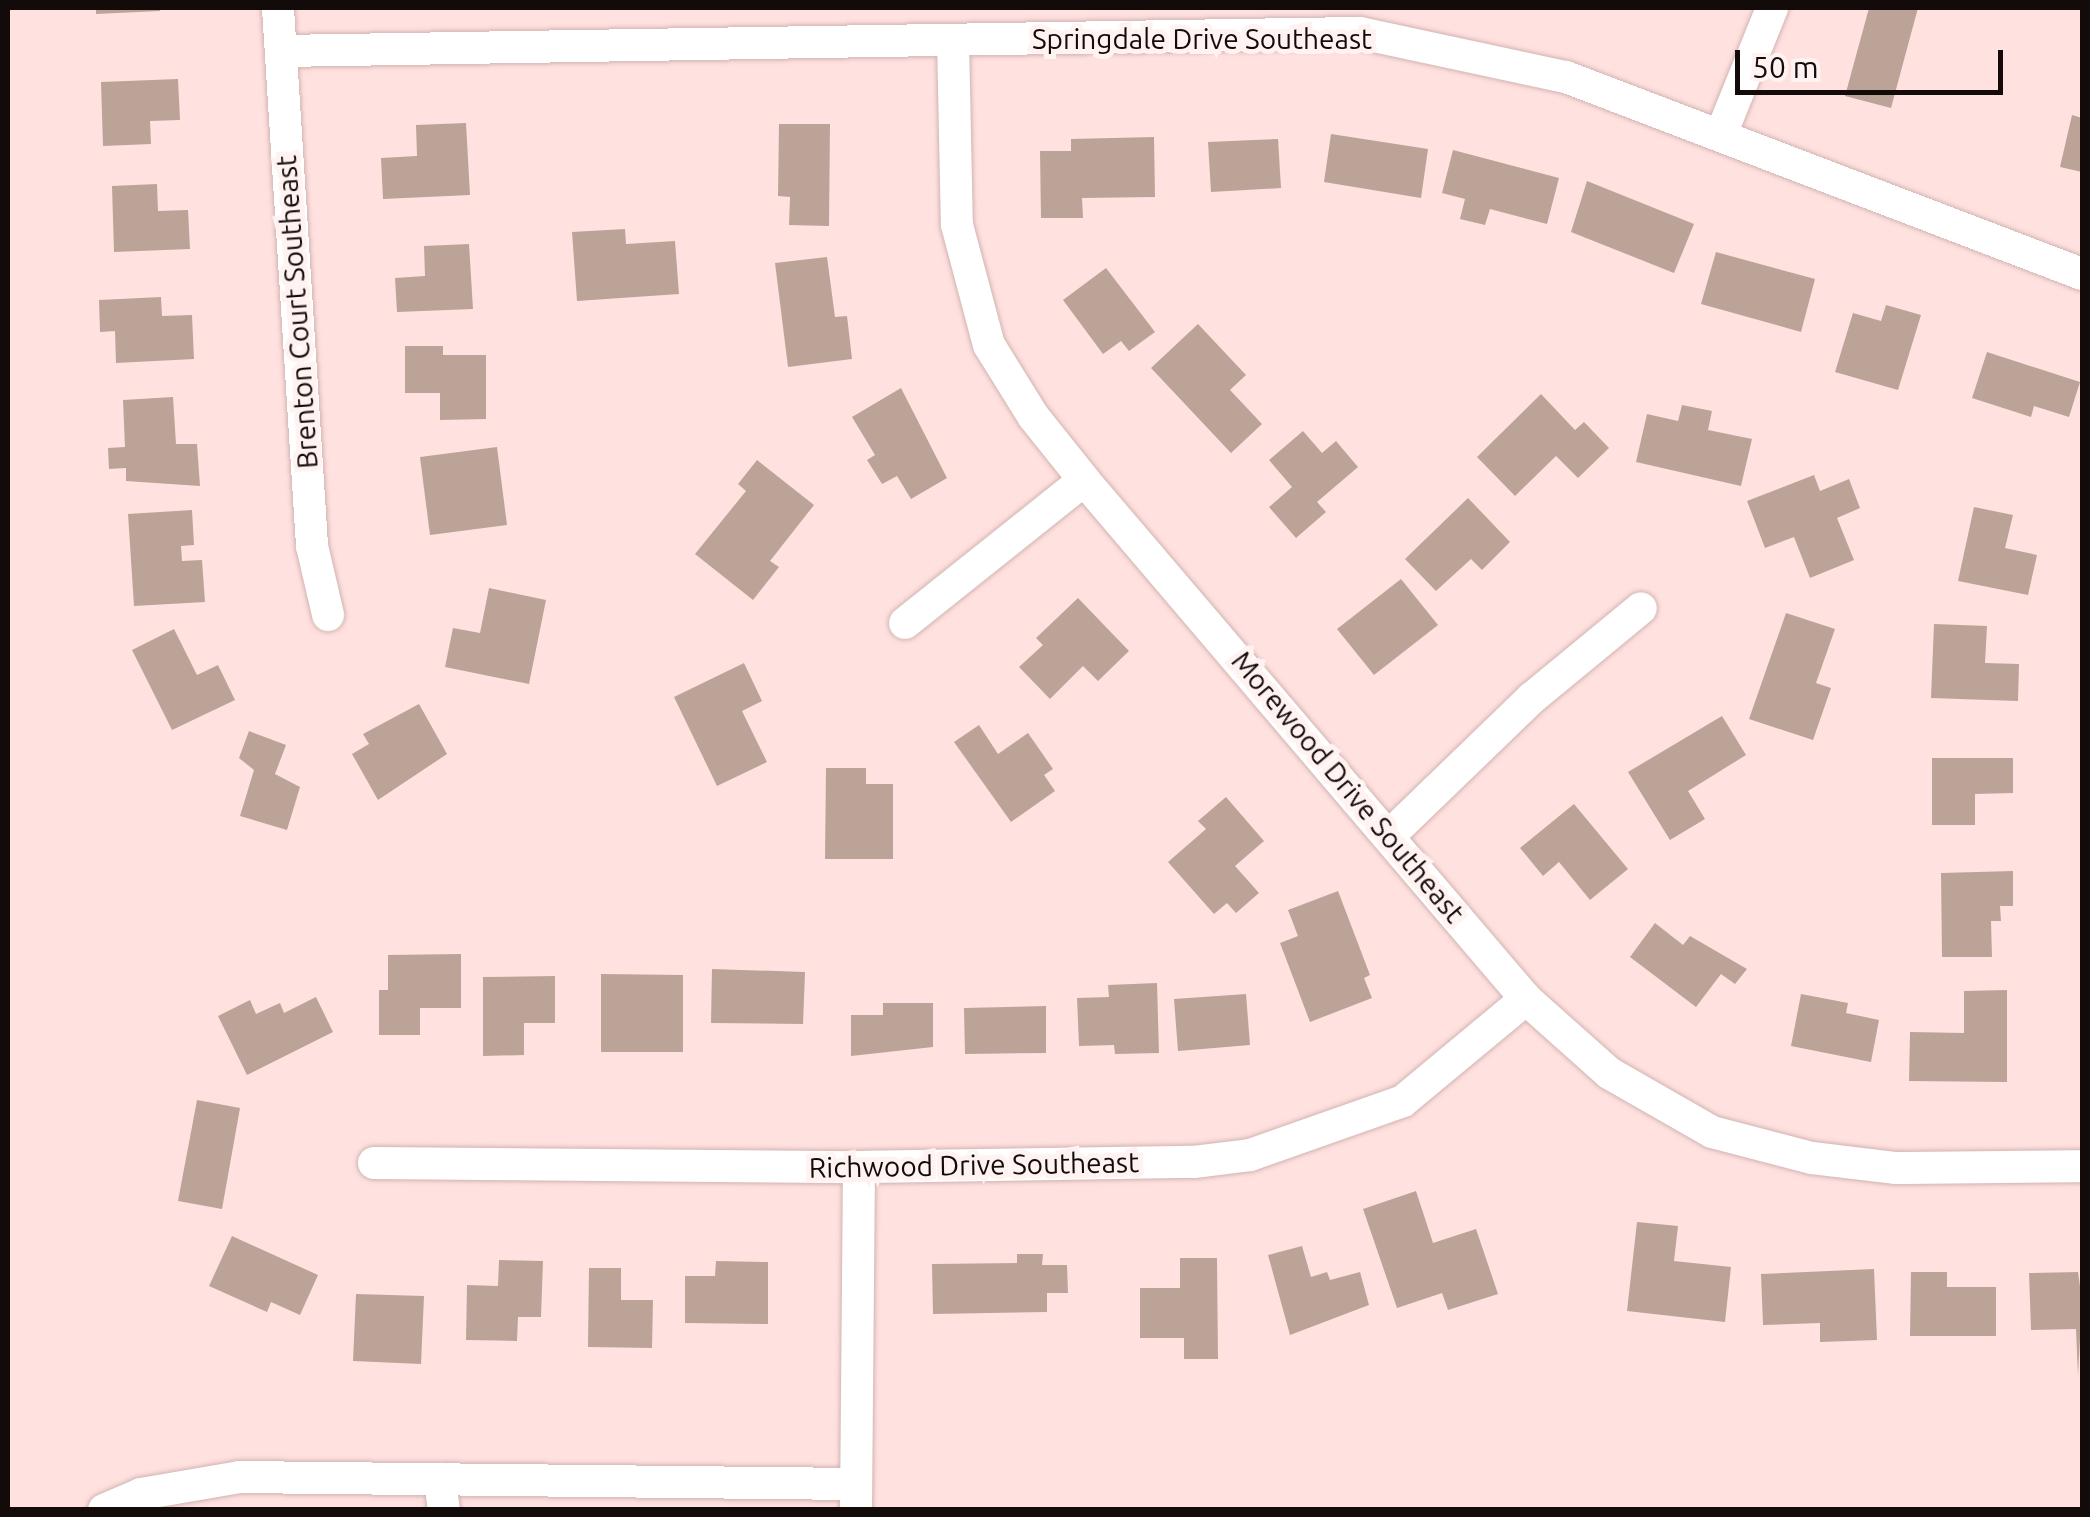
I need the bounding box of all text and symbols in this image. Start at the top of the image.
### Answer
street label: Springdale Drive Southeast [1032,22,1372,56]
scale bar [1740,30,2008,92]
text: 50 m [1752,50,1819,84]
street label: Brenton Court Southeast [269,154,325,470]
street label: Morewood Drive Southeast [1225,645,1471,929]
street label: Richwood Drive Southeast [809,1145,1139,1185]

